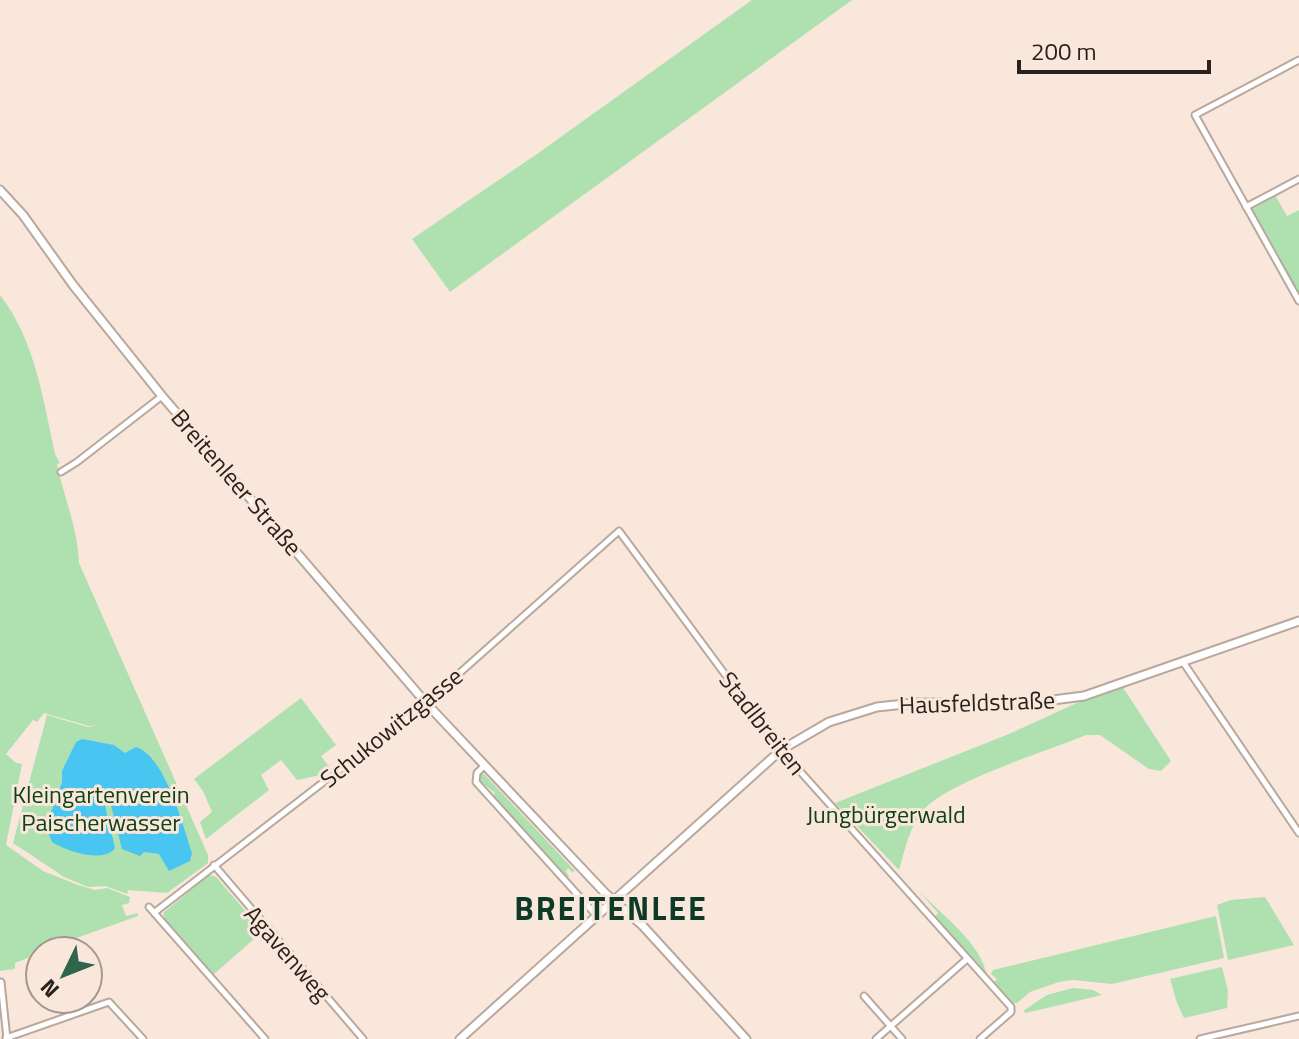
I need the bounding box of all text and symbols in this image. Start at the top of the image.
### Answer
scale bar [1019,24,1209,74]
text: 200 m [1031,33,1097,69]
street label: Breitenleer Straße [163,401,311,563]
street label: Schukowitzgasse [312,658,470,796]
street label: Stadlbreiten [711,663,815,783]
street label: Hausfeldstraße [898,681,1056,723]
park label: Kleingartenverein Paischerwasser [12,776,190,840]
park label: Jungbürgerwald [806,796,966,832]
district label: BREITENLEE [514,884,708,932]
street label: Agavenweg [236,897,340,1009]
north arrow [24,935,104,1015]
text: N [32,971,67,1006]

